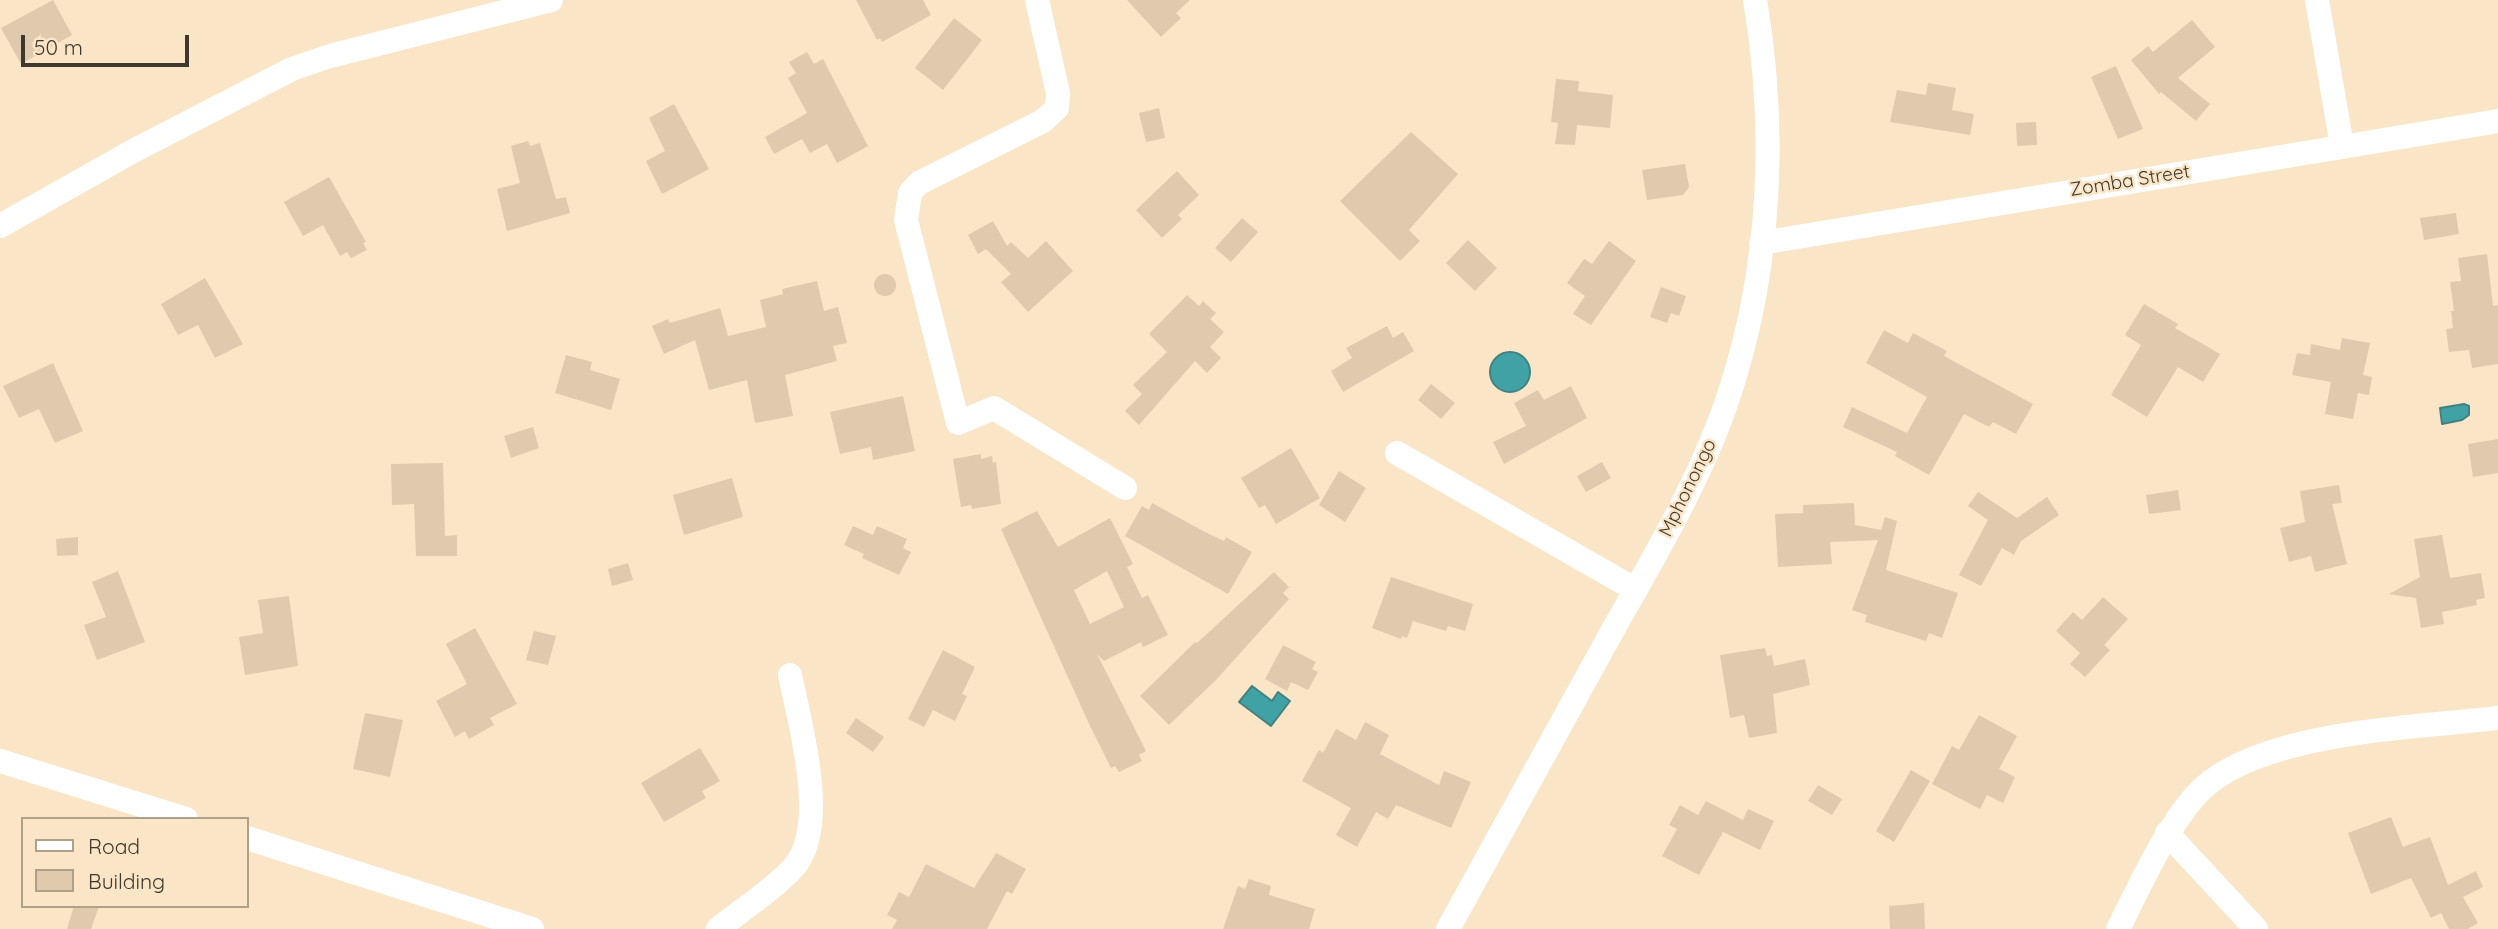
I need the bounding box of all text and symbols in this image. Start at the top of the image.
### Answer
scale bar [24,21,192,65]
text: 50 m [34,34,83,60]
street label: Zomba Street [2068,160,2192,202]
street label: Mphonongo [1655,435,1721,541]
legend [21,817,248,908]
text: Road [88,833,140,859]
text: Building [88,868,165,894]

